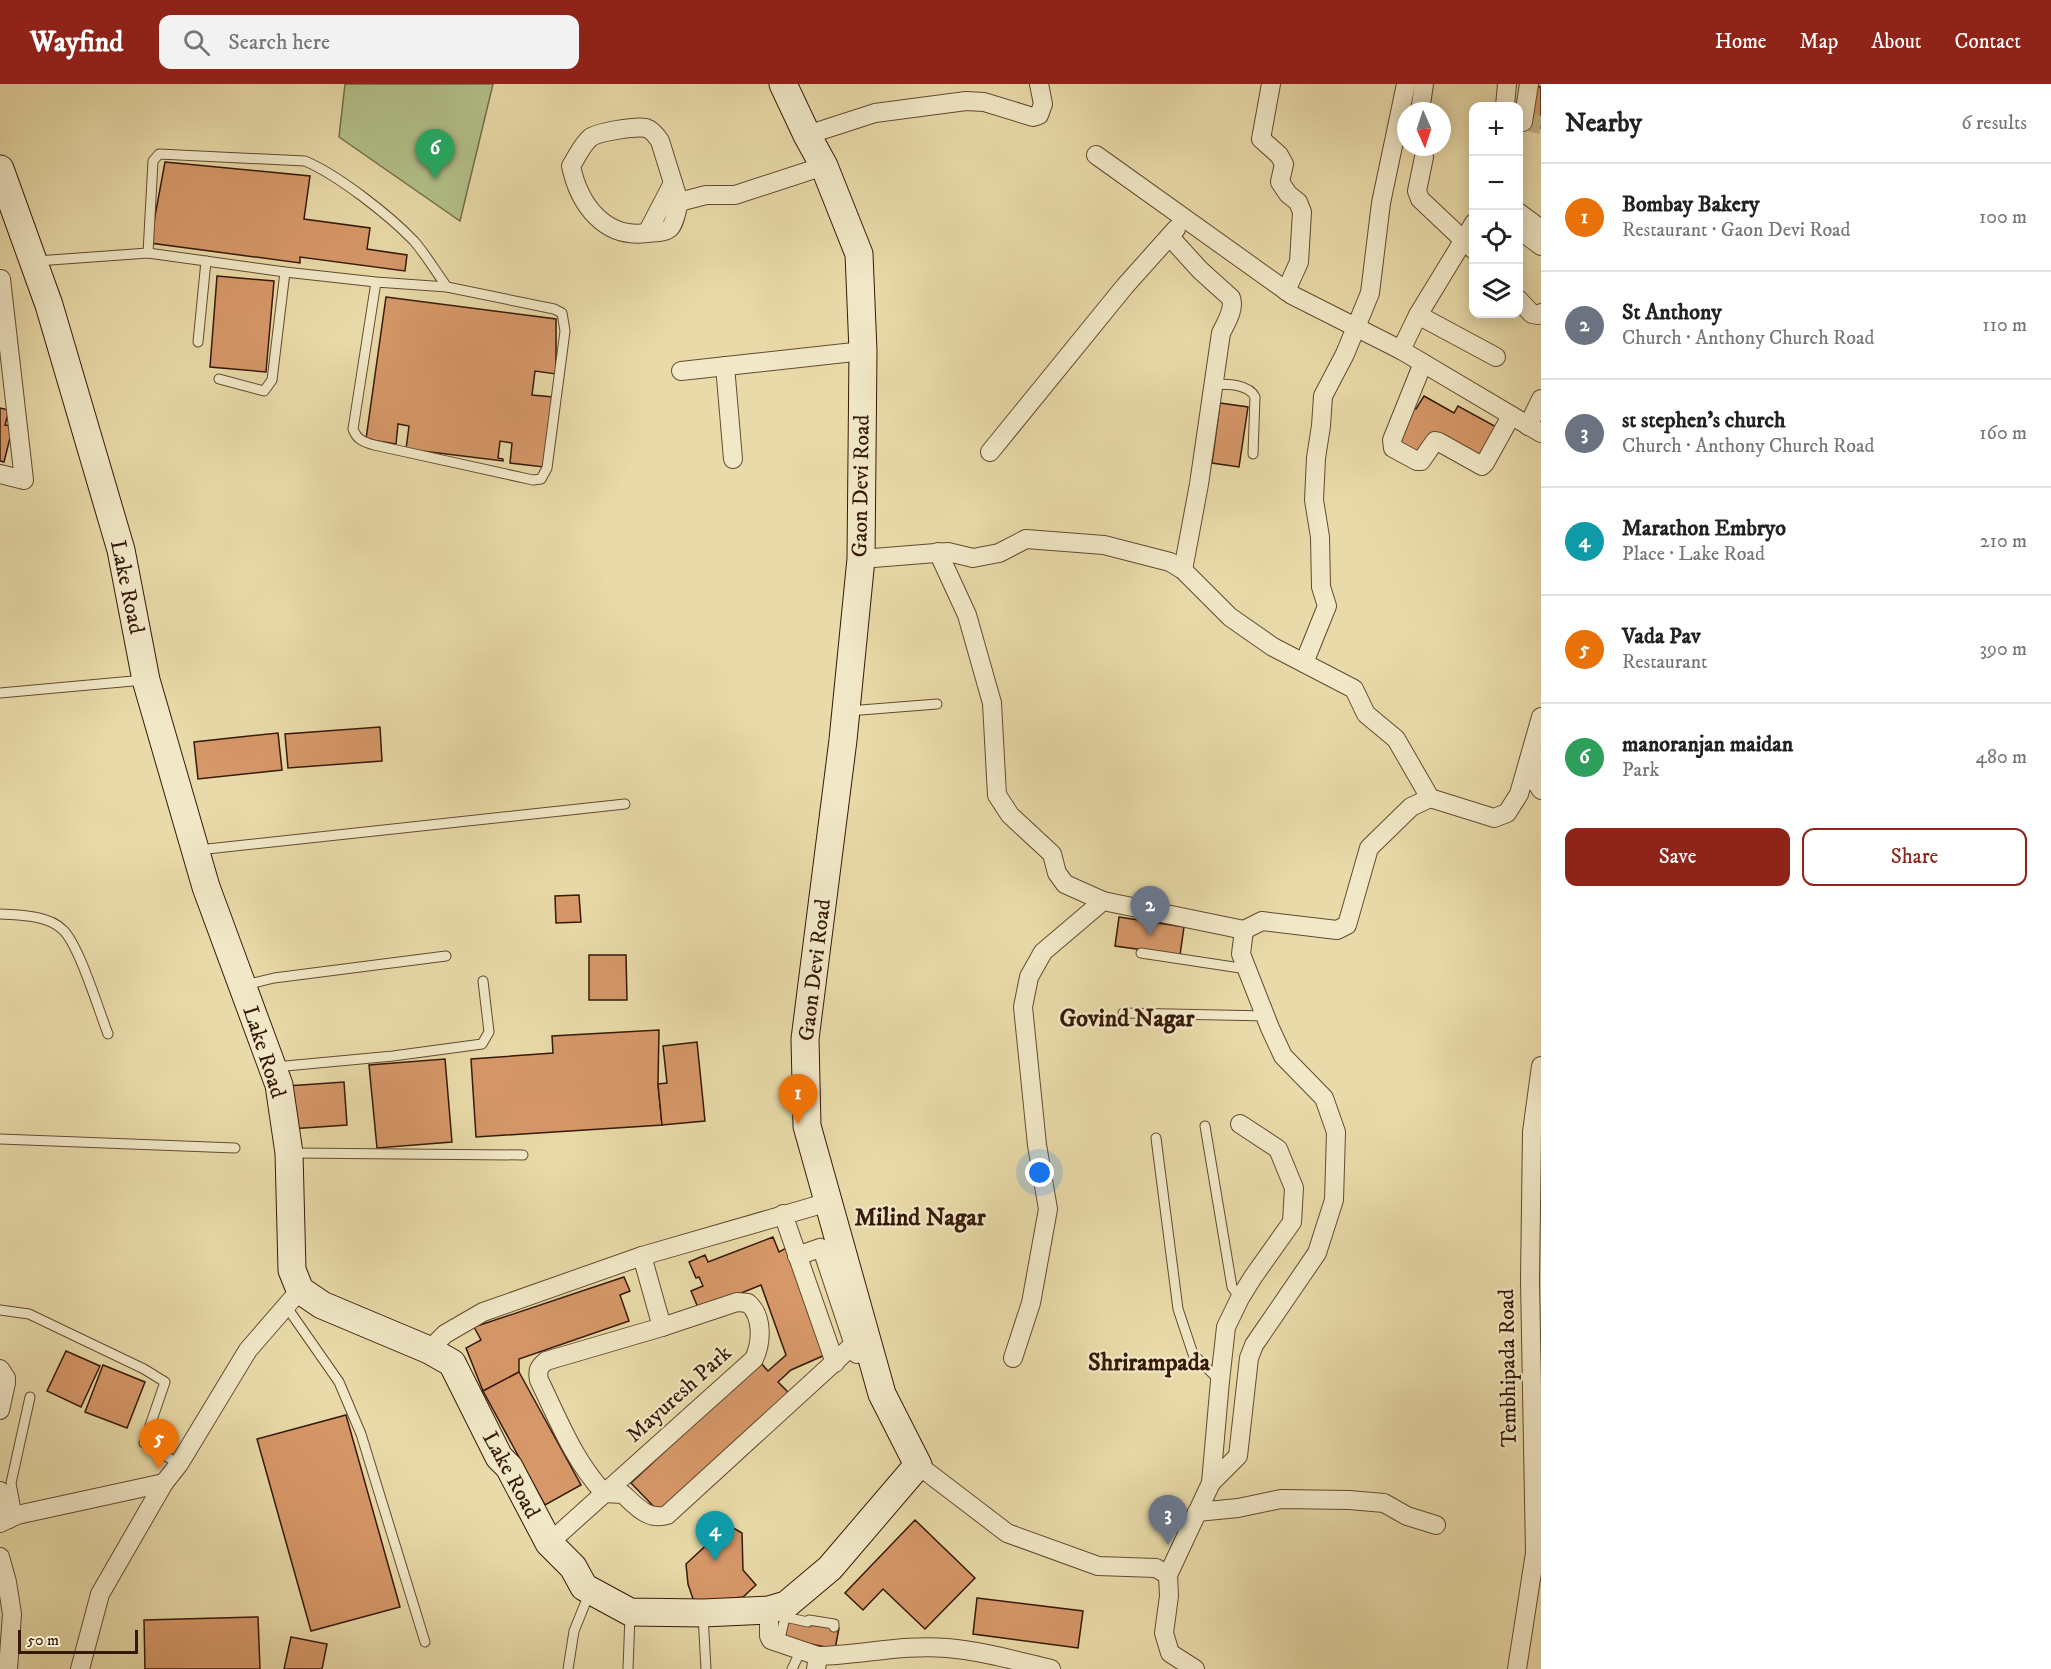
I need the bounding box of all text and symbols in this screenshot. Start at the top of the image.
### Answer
search box [159,15,579,69]
text: Wayfind [30,25,123,60]
icon: search [180,26,213,59]
text: Search here [228,29,330,56]
text: Home [1715,29,1767,55]
text: Map [1800,29,1838,55]
text: About [1871,29,1922,55]
text: Contact [1955,29,2021,55]
north arrow [1397,102,1451,156]
map controls [1469,102,1523,318]
button: + [1469,102,1523,156]
text: Nearby [1565,107,1642,140]
text: 6 results [1961,111,2027,136]
pin: 6 [416,130,454,179]
button: − [1469,156,1523,210]
text: Bombay Bakery [1622,191,1759,218]
text: 1 [1581,205,1588,230]
text: 100 m [1979,205,2027,230]
button: locate [1469,210,1523,264]
text: Restaurant · Gaon Devi Road [1622,218,1851,243]
button: layers [1469,264,1523,318]
text: St Anthony [1622,299,1722,326]
text: 2 [1580,313,1589,338]
text: 110 m [1982,313,2027,338]
text: Church · Anthony Church Road [1622,326,1874,351]
text: st stephen's church [1622,407,1785,434]
street label: Gaon Devi Road [846,414,876,558]
text: 3 [1581,421,1588,446]
text: 160 m [1979,421,2027,446]
text: Church · Anthony Church Road [1622,434,1874,459]
text: Marathon Embryo [1622,515,1786,542]
text: 4 [1579,529,1590,554]
text: 210 m [1980,529,2027,554]
street label: Lake Road [104,538,150,636]
text: Place · Lake Road [1622,542,1765,567]
text: Vada Pav [1622,623,1701,650]
text: 5 [1580,637,1589,662]
text: 390 m [1979,637,2027,662]
text: Restaurant [1622,650,1707,675]
text: manoranjan maidan [1622,731,1793,758]
text: 6 [1579,745,1590,770]
text: 480 m [1975,745,2027,770]
text: Park [1622,758,1659,783]
button: Save [1565,828,1790,886]
button: Share [1802,828,2027,886]
pin: 2 [1130,886,1170,936]
street label: Gaon Devi Road [793,897,837,1043]
street label: Lake Road [236,1003,292,1102]
district label: Govind Nagar [1060,1004,1196,1034]
pin: 1 [778,1074,818,1124]
your location [1025,1158,1054,1187]
district label: Milind Nagar [854,1203,987,1233]
street label: Tembhipada Road [1493,1289,1523,1447]
street label: Mayuresh Park [621,1340,737,1448]
district label: Shrirampada [1088,1348,1211,1378]
pin: 5 [140,1420,178,1469]
street label: Lake Road [476,1427,546,1523]
pin: 3 [1148,1496,1188,1545]
pin: 4 [696,1512,734,1561]
scale bar [18,1627,138,1654]
text: 50 m [27,1630,59,1650]

